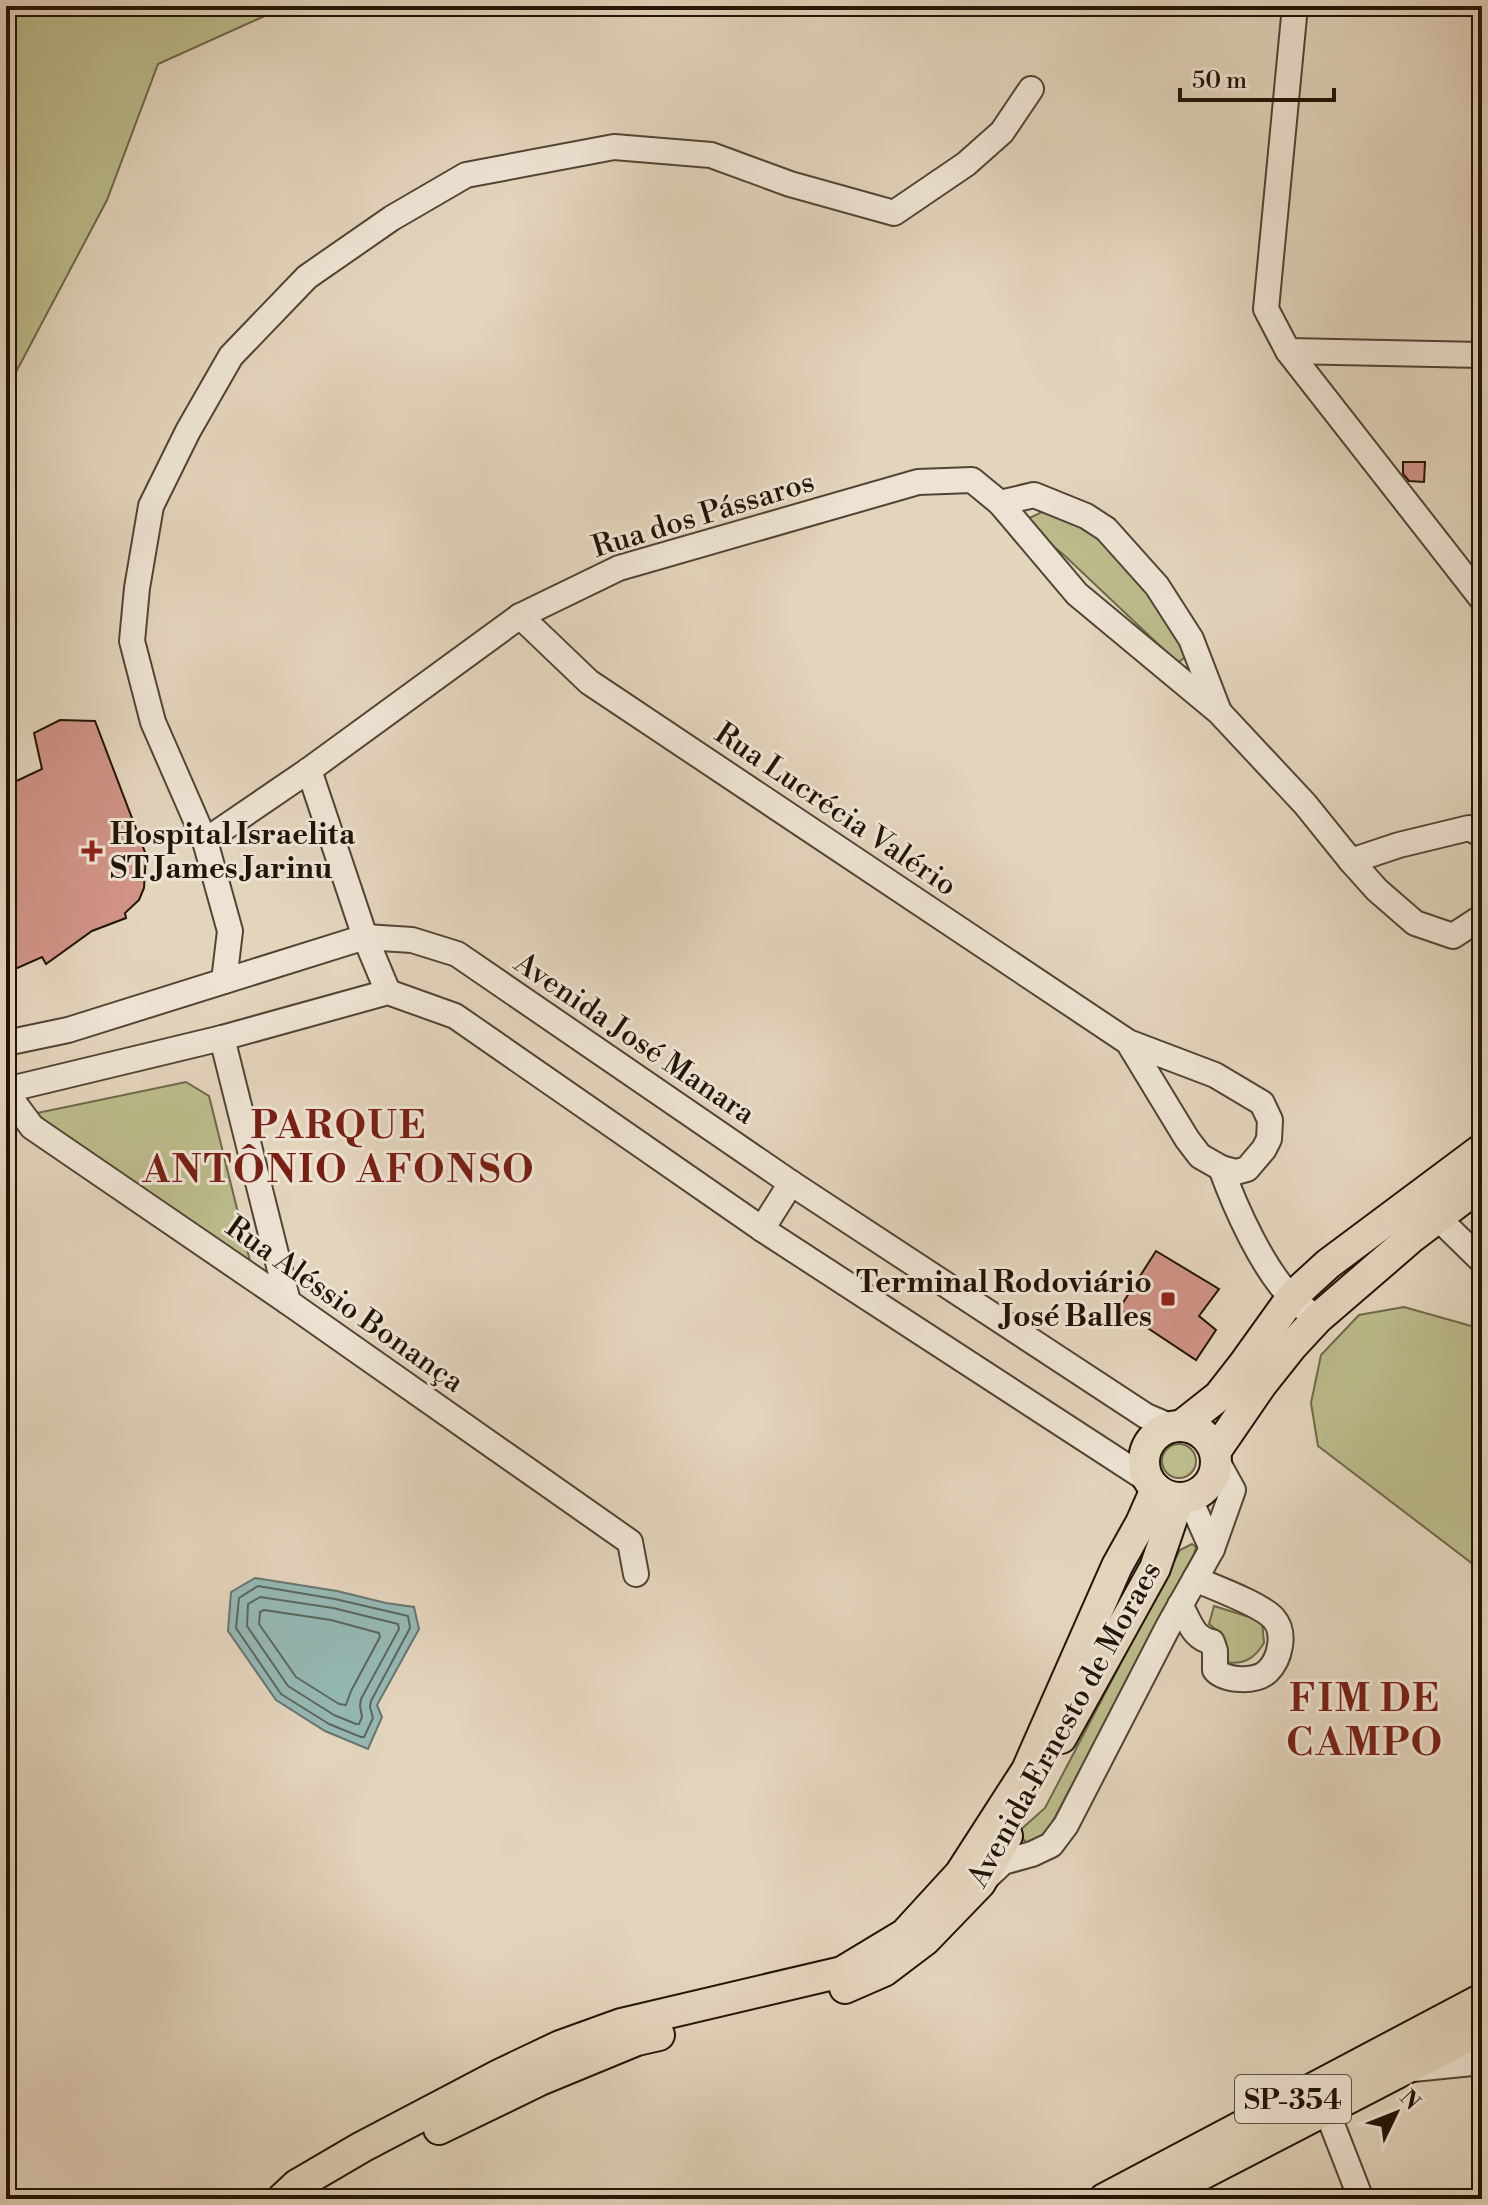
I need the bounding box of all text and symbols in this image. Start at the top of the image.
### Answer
scale bar [1180,52,1334,102]
text: 50 m [1192,66,1247,96]
street label: Rua dos Pássaros [587,463,819,567]
street label: Rua Lucrécia Valério [707,715,964,905]
place label: Hospital Israelita ST James Jarinu [110,816,356,888]
marker: Hospital Israelita ST James Jarinu [81,840,103,862]
street label: Avenida José Manara [506,944,763,1134]
district label: PARQUE ANTÔNIO AFONSO [141,1103,536,1194]
street label: Rua Aléssio Bonança [218,1208,472,1402]
place label: Terminal Rodoviário José Balles [856,1264,1152,1336]
marker: Terminal Rodoviário José Balles [1159,1290,1177,1308]
street label: Avenida Ernesto de Moraes [959,1555,1170,1895]
district label: FIM DE CAMPO [1286,1676,1444,1767]
north arrow [1356,2073,1436,2153]
road number: SP-354 [1235,2075,1351,2123]
text: N [1394,2085,1426,2116]

